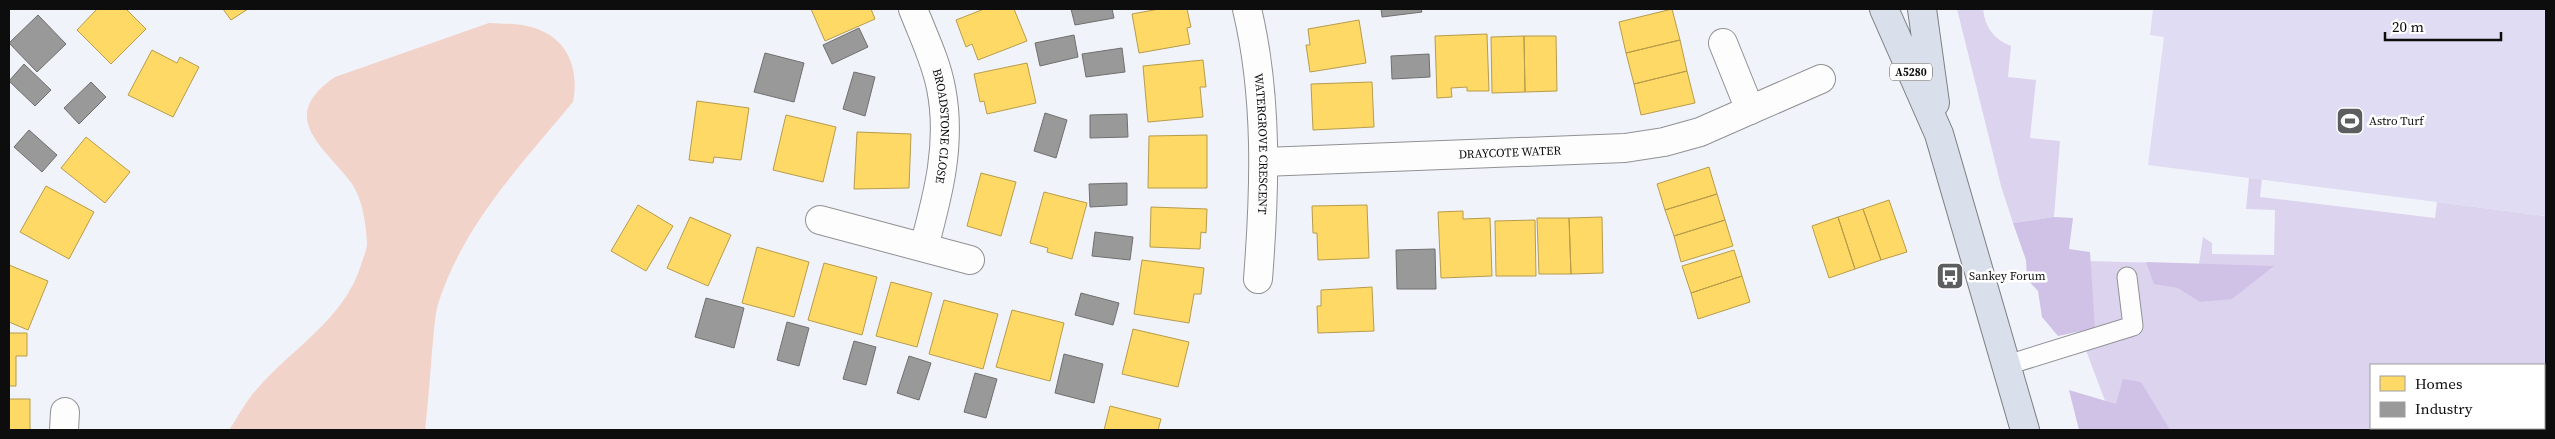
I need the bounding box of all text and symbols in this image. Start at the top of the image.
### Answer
scale bar [2385,10,2501,42]
text: 20 m [2392,16,2424,37]
road number: A5280 [1890,64,1932,80]
street label: BROADSTONE CLOSE [929,67,953,185]
street label: WATERGROVE CRESCENT [1250,73,1271,215]
sports icon: Astro Turf [2335,106,2365,136]
place label: Astro Turf [2369,113,2425,129]
street label: DRAYCOTE WATER [1458,142,1562,162]
bus stop icon: Sankey Forum [1935,261,1965,291]
place label: Sankey Forum [1969,268,2046,284]
legend [2370,364,2545,429]
text: Homes [2415,373,2462,394]
text: Industry [2415,398,2473,419]

